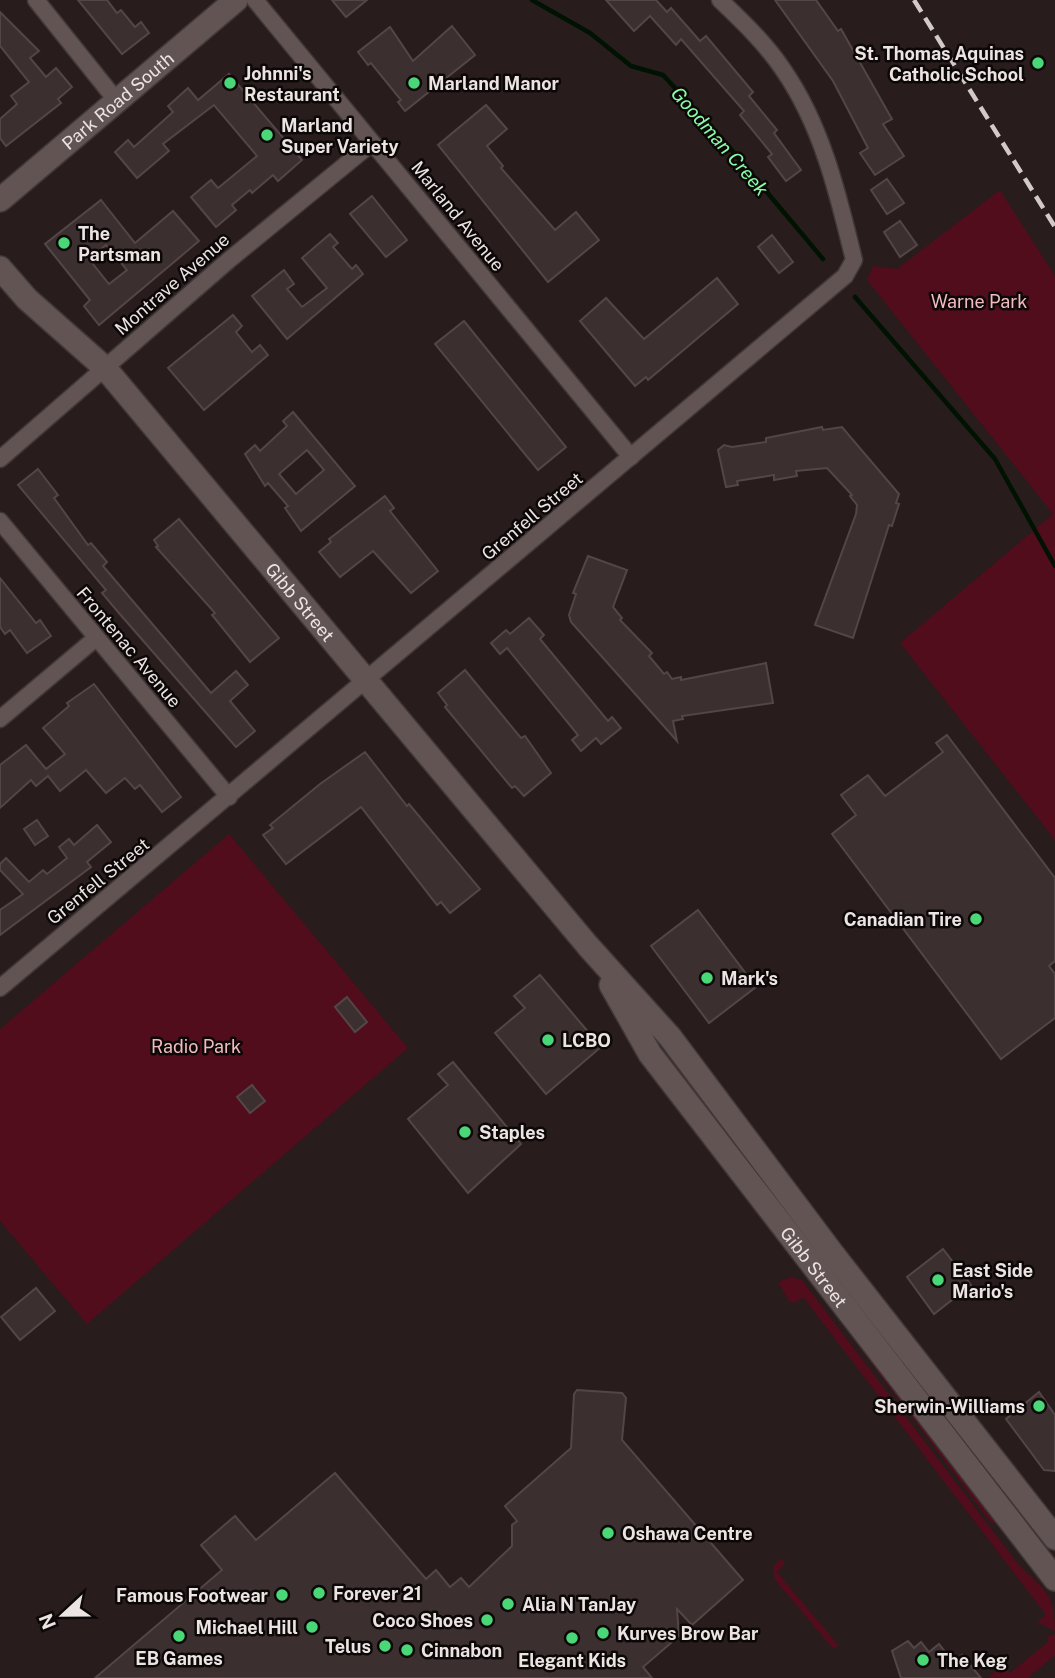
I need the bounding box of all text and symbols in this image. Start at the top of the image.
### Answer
place label: St. Thomas Aquinas Catholic School [854,43,1024,85]
street label: Park Road South [57,47,178,154]
marker: St. Thomas Aquinas Catholic School [1030,55,1046,71]
place label: Johnni's Restaurant [244,63,340,105]
place label: Marland Manor [428,73,560,94]
marker: Johnni's Restaurant [222,75,238,91]
marker: Marland Manor [406,75,422,91]
water label: Goodman Creek [667,82,774,200]
place label: Marland Super Variety [281,115,399,157]
marker: Marland Super Variety [259,127,275,143]
street label: Marland Avenue [407,157,509,275]
place label: The Partsman [78,223,161,265]
street label: Montrave Avenue [111,229,233,339]
marker: The Partsman [56,235,72,251]
park label: Warne Park [931,291,1027,312]
street label: Grenfell Street [477,468,587,564]
street label: Gibb Street [262,558,339,645]
street label: Frontenac Avenue [72,582,186,712]
street label: Grenfell Street [43,833,153,929]
place label: Canadian Tire [844,909,962,930]
marker: Canadian Tire [968,911,984,927]
place label: Mark's [721,968,778,989]
marker: Mark's [699,970,715,986]
place label: LCBO [562,1030,611,1051]
marker: LCBO [540,1032,556,1048]
park label: Radio Park [151,1036,241,1057]
place label: Staples [479,1122,545,1143]
marker: Staples [457,1124,473,1140]
street label: Gibb Street [776,1222,852,1311]
place label: East Side Mario's [952,1260,1033,1302]
marker: East Side Mario's [930,1272,946,1288]
place label: Sherwin-Williams [874,1396,1025,1417]
marker: Sherwin-Williams [1031,1398,1047,1414]
place label: Oshawa Centre [622,1523,753,1544]
marker: Oshawa Centre [600,1525,616,1541]
north arrow [28,1580,98,1650]
place label: Forever 21 [333,1583,422,1604]
place label: Famous Footwear [116,1585,269,1606]
marker: Forever 21 [311,1585,327,1601]
marker: Famous Footwear [274,1587,290,1603]
place label: Alia N TanJay [522,1594,636,1615]
marker: Alia N TanJay [500,1596,516,1612]
text: N [34,1610,60,1632]
place label: Coco Shoes [372,1610,473,1631]
marker: Coco Shoes [479,1612,495,1628]
place label: Michael Hill [195,1617,298,1638]
marker: Michael Hill [304,1619,320,1635]
place label: Kurves Brow Bar [617,1623,759,1644]
marker: Kurves Brow Bar [595,1625,611,1641]
marker: EB Games [171,1628,187,1644]
marker: Elegant Kids [564,1630,580,1646]
place label: Telus [325,1636,371,1657]
marker: Telus [377,1638,393,1654]
place label: Cinnabon [421,1640,502,1661]
marker: Cinnabon [399,1642,415,1658]
place label: EB Games [135,1648,223,1669]
place label: Elegant Kids [518,1650,626,1671]
place label: The Keg [937,1650,1007,1671]
marker: The Keg [915,1652,931,1668]

